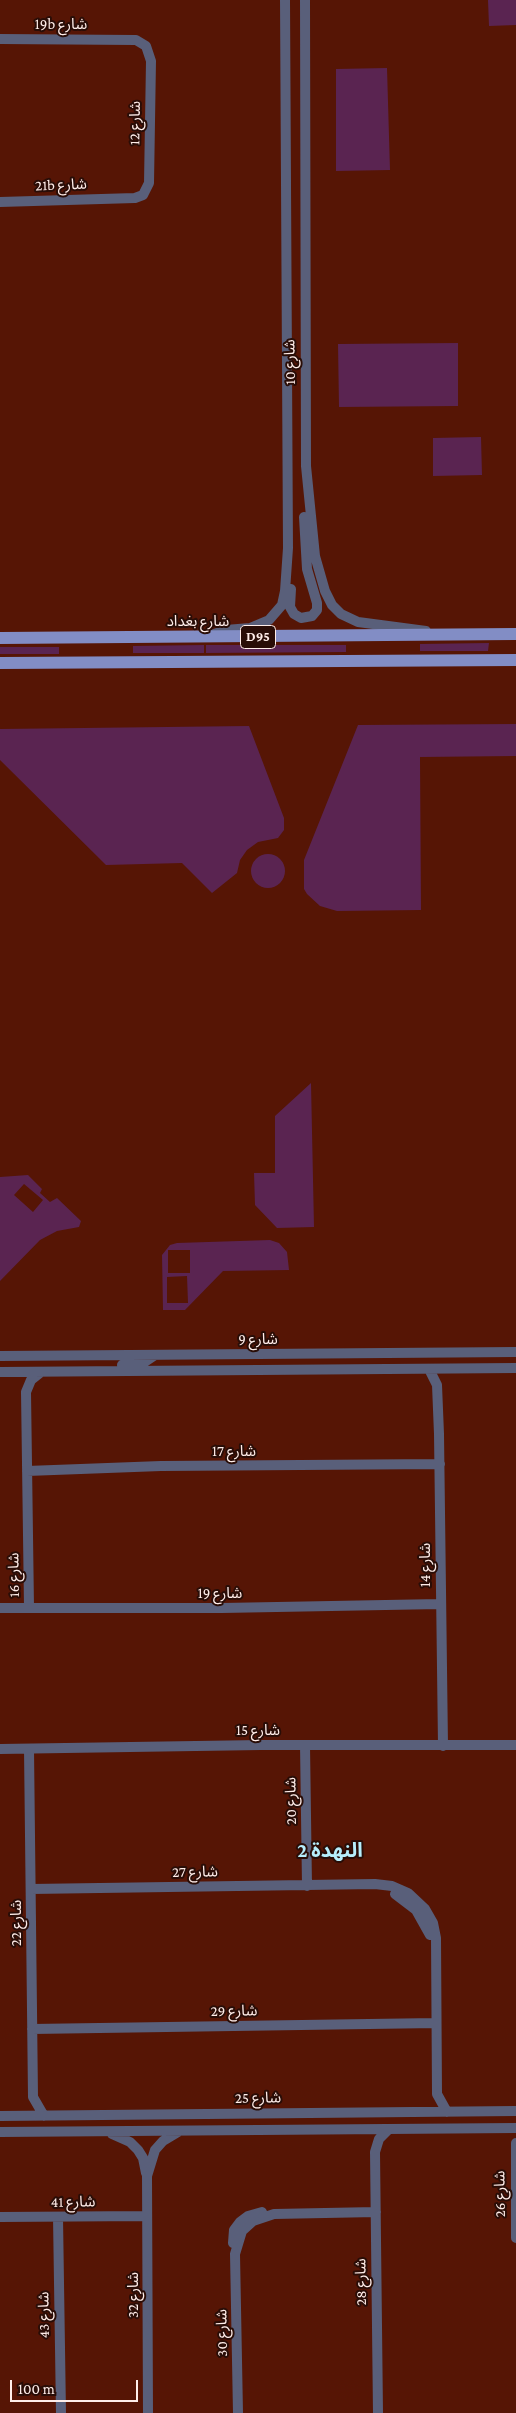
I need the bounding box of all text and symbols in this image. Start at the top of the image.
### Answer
street label: 19b شارع [35,15,87,33]
street label: شارع 12 [126,101,144,145]
street label: 21b شارع [35,175,87,195]
street label: شارع 10 [281,339,299,385]
street label: شارع بغداد [167,612,229,630]
road number: D95 [240,626,276,649]
street label: شارع 9 [238,1330,278,1348]
street label: شارع 17 [212,1442,256,1460]
street label: شارع 14 [416,1543,434,1587]
street label: شارع 16 [5,1553,23,1597]
street label: شارع 19 [198,1584,242,1602]
street label: شارع 15 [236,1721,280,1739]
street label: شارع 20 [282,1777,300,1825]
district label: النهدة 2 [297,1839,363,1863]
street label: شارع 27 [172,1863,218,1881]
street label: شارع 22 [7,1900,25,1946]
street label: شارع 29 [210,2002,258,2020]
street label: شارع 25 [235,2089,281,2107]
street label: شارع 26 [491,2170,509,2218]
street label: شارع 41 [51,2193,95,2211]
street label: شارع 28 [352,2258,370,2306]
street label: شارع 32 [124,2272,142,2318]
street label: شارع 43 [35,2292,53,2338]
street label: شارع 30 [213,2309,231,2357]
scale bar [12,2370,140,2402]
text: 100 m [18,2381,55,2397]

